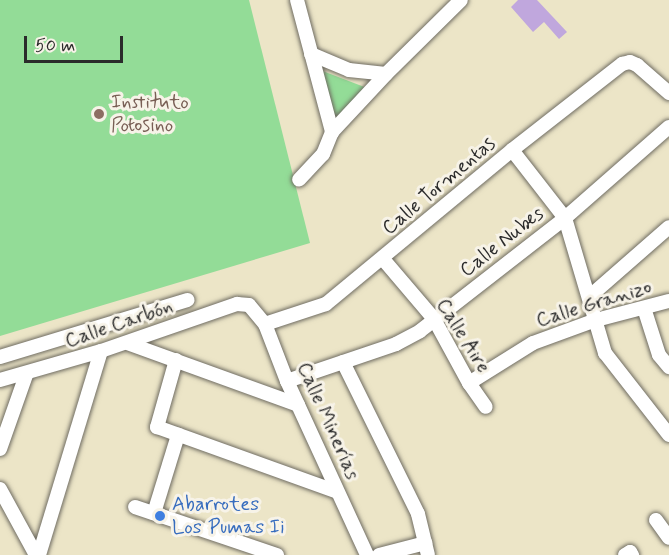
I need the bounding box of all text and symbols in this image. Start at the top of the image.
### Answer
scale bar [27,24,126,62]
text: 50 m [35,34,75,58]
place label: Instituto Potosino [111,90,189,137]
marker: Instituto Potosino [92,107,106,121]
street label: Calle Tormentas [377,131,501,241]
street label: Calle Nubes [456,202,548,282]
street label: Calle Granizo [534,275,654,333]
street label: Calle Aire [431,294,495,378]
street label: Calle Carbón [63,295,175,353]
street label: Calle Minerías [292,359,364,483]
place label: Abarrotes Los Pumas Ii [172,492,286,539]
marker: Abarrotes Los Pumas Ii [153,509,167,523]

